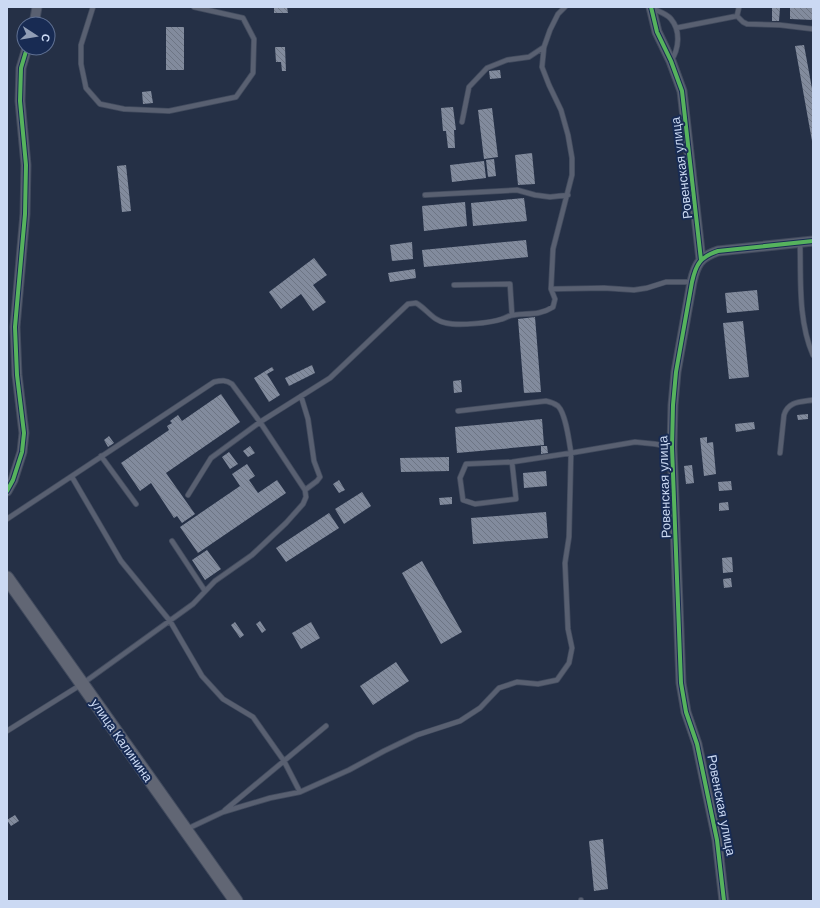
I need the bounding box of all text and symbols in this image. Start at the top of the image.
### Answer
north arrow [16,16,56,56]
text: С [38,33,53,43]
street label: Ровенская улица [667,115,696,220]
street label: Ровенская улица [654,435,675,538]
street label: улица Калинина [87,695,157,786]
street label: Ровенская улица [703,753,740,858]

